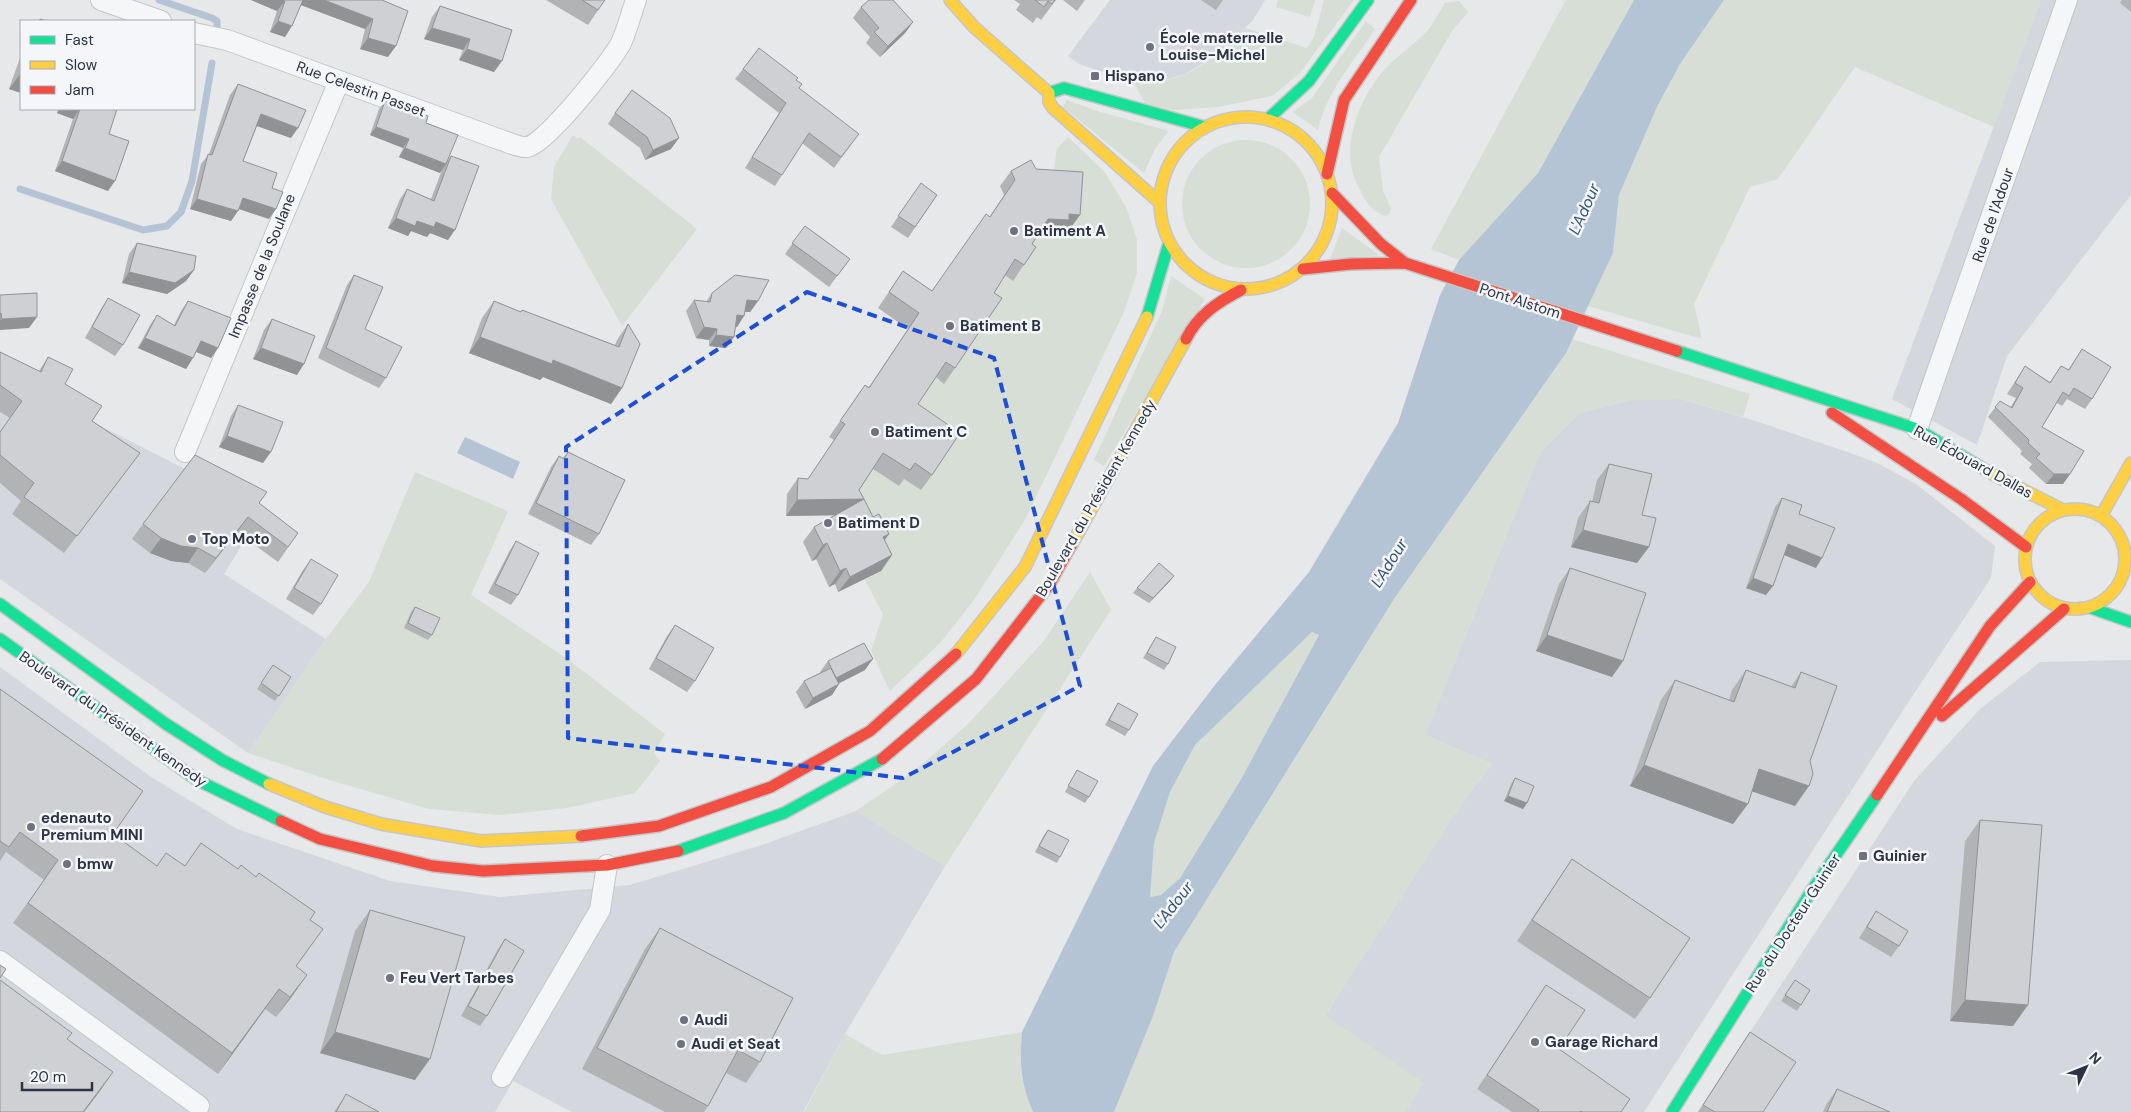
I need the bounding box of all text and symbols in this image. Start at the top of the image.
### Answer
legend [20,20,195,110]
place label: École maternelle Louise-Michel [1160,28,1283,65]
text: Fast [65,30,94,50]
marker: École maternelle Louise-Michel [1144,41,1156,53]
text: Slow [65,55,98,75]
street label: Rue Celestin Passet [294,56,429,122]
place label: Hispano [1105,66,1165,86]
marker: Hispano [1089,70,1101,82]
text: Jam [65,80,94,100]
street label: Rue de l'Adour [1967,165,2019,265]
water label: L'Adour [1563,179,1605,238]
street label: Impasse de la Soulane [224,191,300,341]
place label: Batiment A [1024,221,1106,241]
marker: Batiment A [1008,225,1020,237]
street label: Pont Alstom [1477,278,1563,324]
place label: Batiment B [960,316,1041,336]
marker: Batiment B [944,320,956,332]
street label: Boulevard du Président Kennedy [1031,395,1161,600]
street label: Rue Édouard Dallas [1910,421,2036,503]
place label: Batiment C [885,422,967,442]
marker: Batiment C [869,426,881,438]
place label: Batiment D [838,513,920,533]
marker: Batiment D [822,517,834,529]
place label: Top Moto [202,529,270,549]
marker: Top Moto [186,533,198,545]
water label: L'Adour [1366,534,1413,591]
street label: Boulevard du Président Kennedy [15,646,211,792]
place label: edenauto Premium MINI [41,808,143,845]
marker: edenauto Premium MINI [25,821,37,833]
place label: Guinier [1873,846,1927,866]
street label: Rue du Docteur Guinier [1741,849,1846,996]
marker: Guinier [1857,850,1869,862]
place label: bmw [77,854,114,874]
marker: bmw [61,858,73,870]
water label: L'Adour [1148,877,1198,933]
place label: Feu Vert Tarbes [400,968,514,988]
marker: Feu Vert Tarbes [384,972,396,984]
place label: Audi [694,1010,728,1030]
marker: Audi [678,1014,690,1026]
place label: Garage Richard [1545,1032,1658,1052]
place label: Audi et Seat [691,1034,780,1054]
marker: Garage Richard [1529,1036,1541,1048]
marker: Audi et Seat [675,1038,687,1050]
north arrow [2061,1042,2111,1092]
text: N [2085,1048,2106,1068]
scale bar [22,1060,92,1092]
text: 20 m [30,1067,66,1087]

